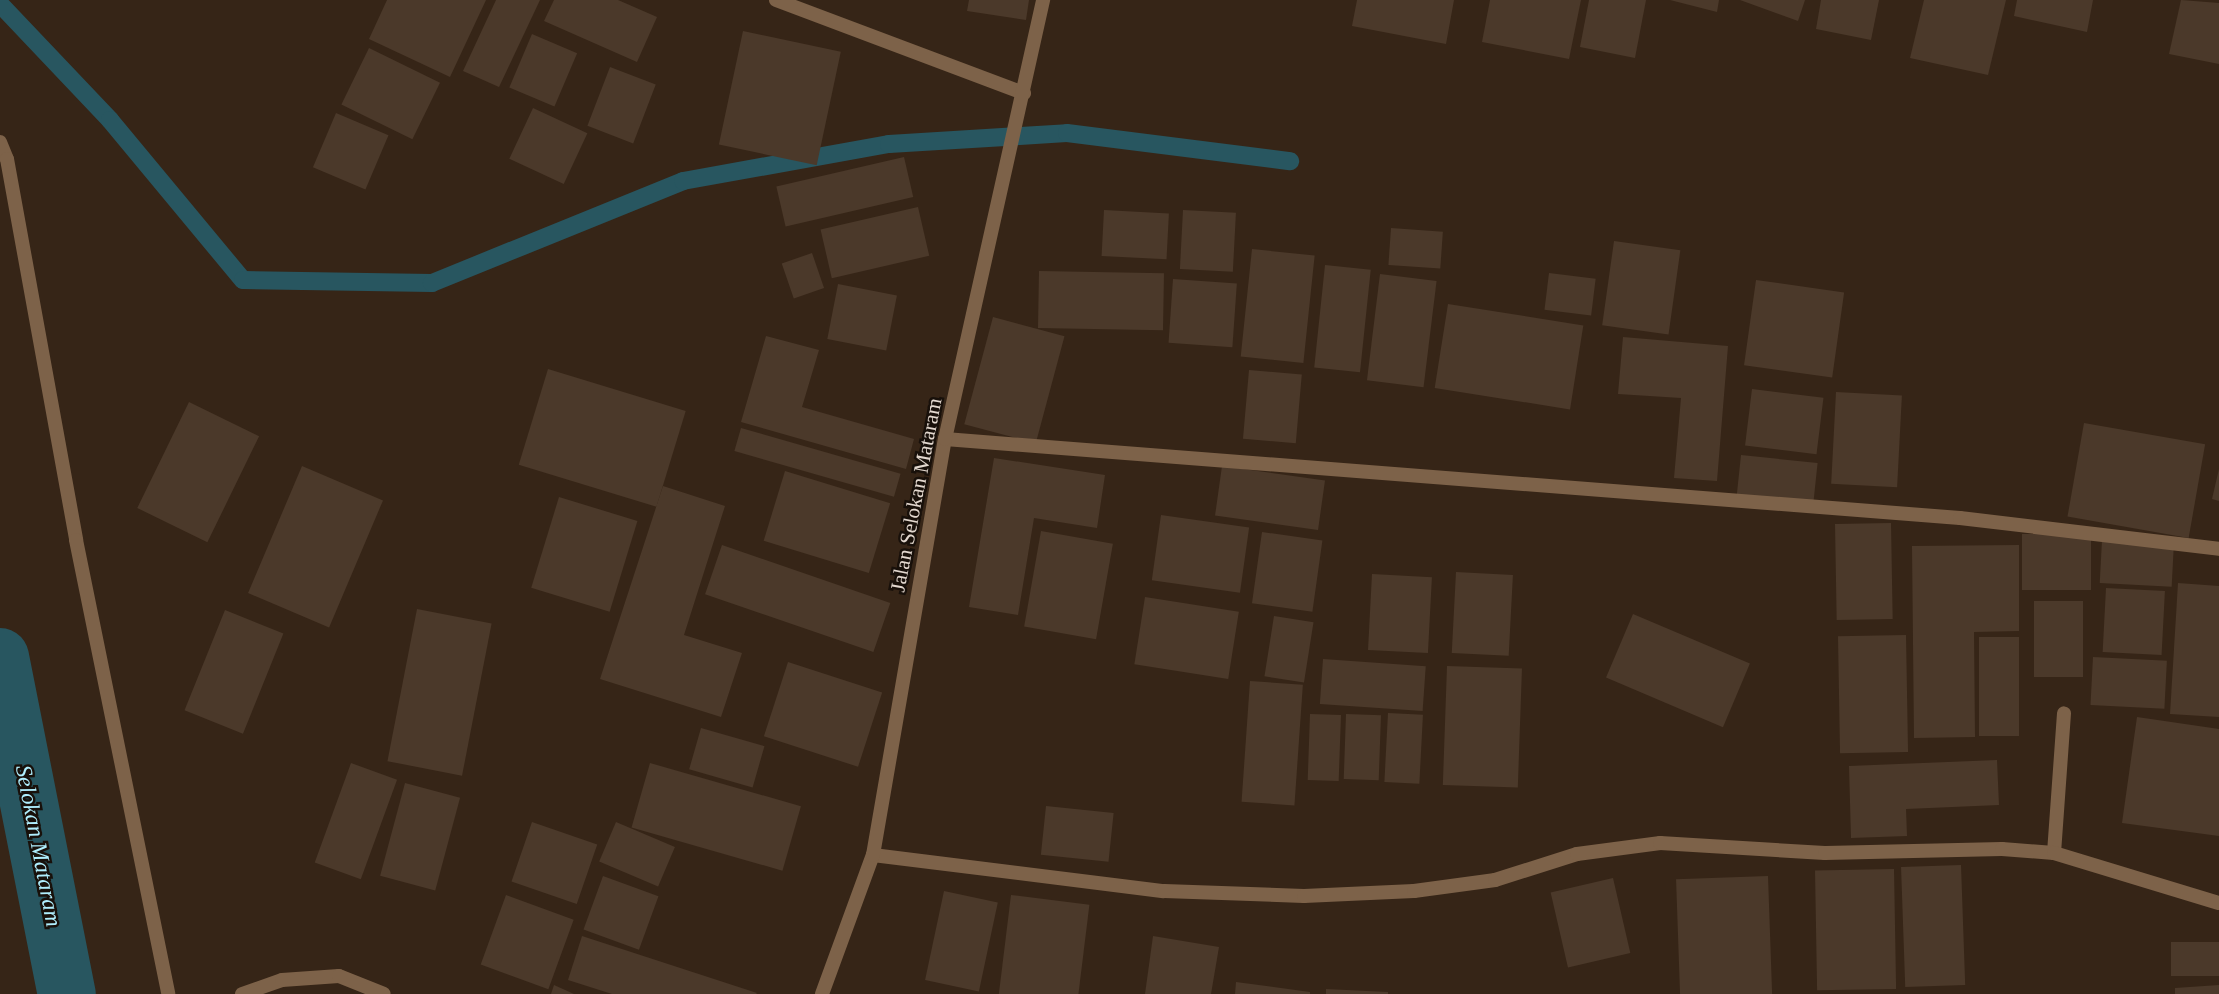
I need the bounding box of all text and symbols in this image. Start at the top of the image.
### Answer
street label: Jalan Selokan Mataram [885,396,947,594]
water label: Selokan Mataram [9,763,67,929]

